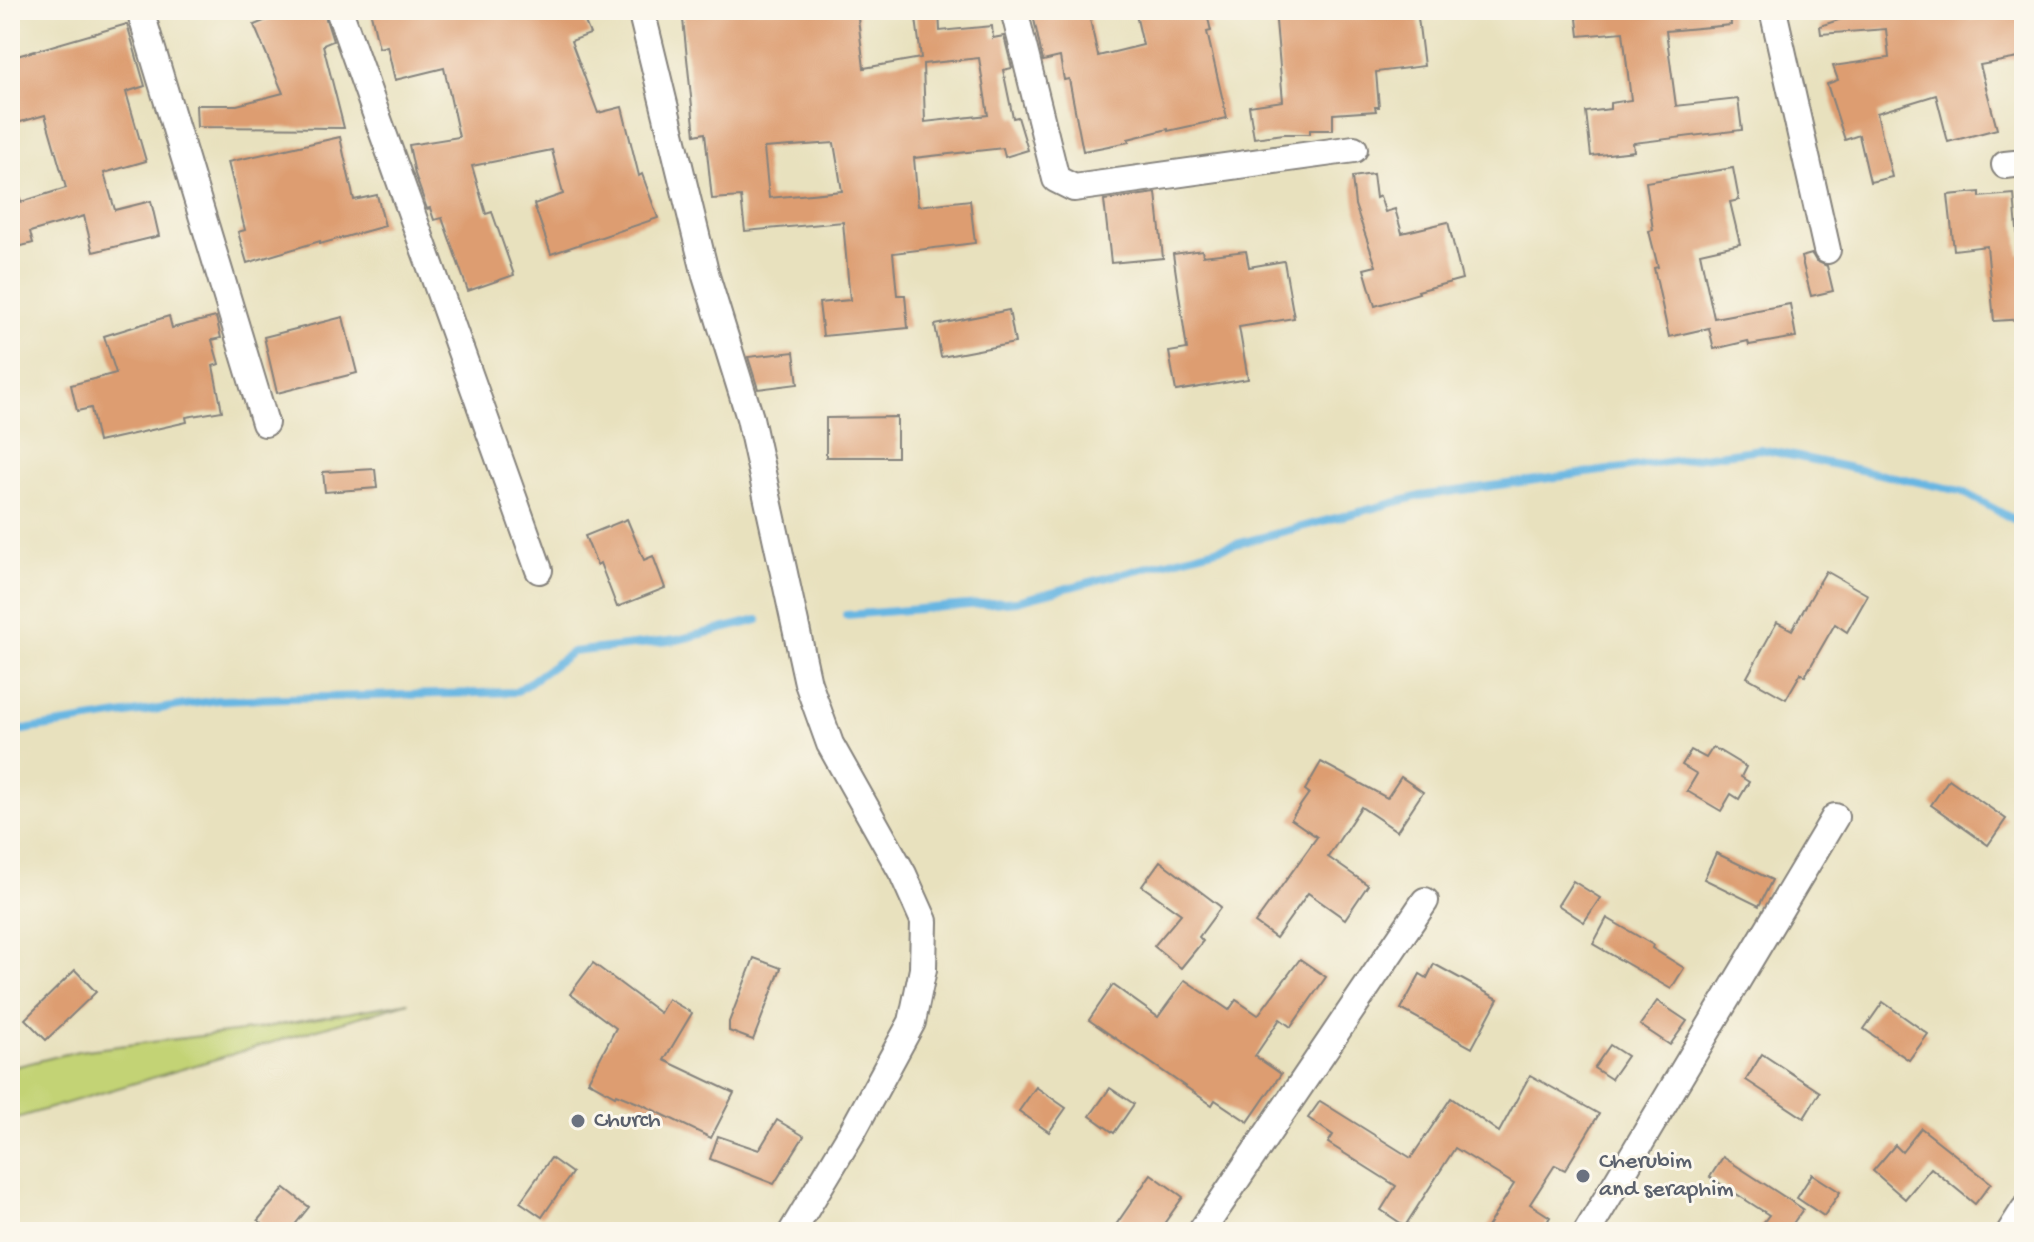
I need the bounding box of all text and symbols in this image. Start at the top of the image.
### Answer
place label: Church [594,1107,661,1136]
marker: Church [569,1112,587,1130]
place label: Cherubim and seraphim [1599,1148,1733,1205]
marker: Cherubim and seraphim [1574,1167,1592,1185]

